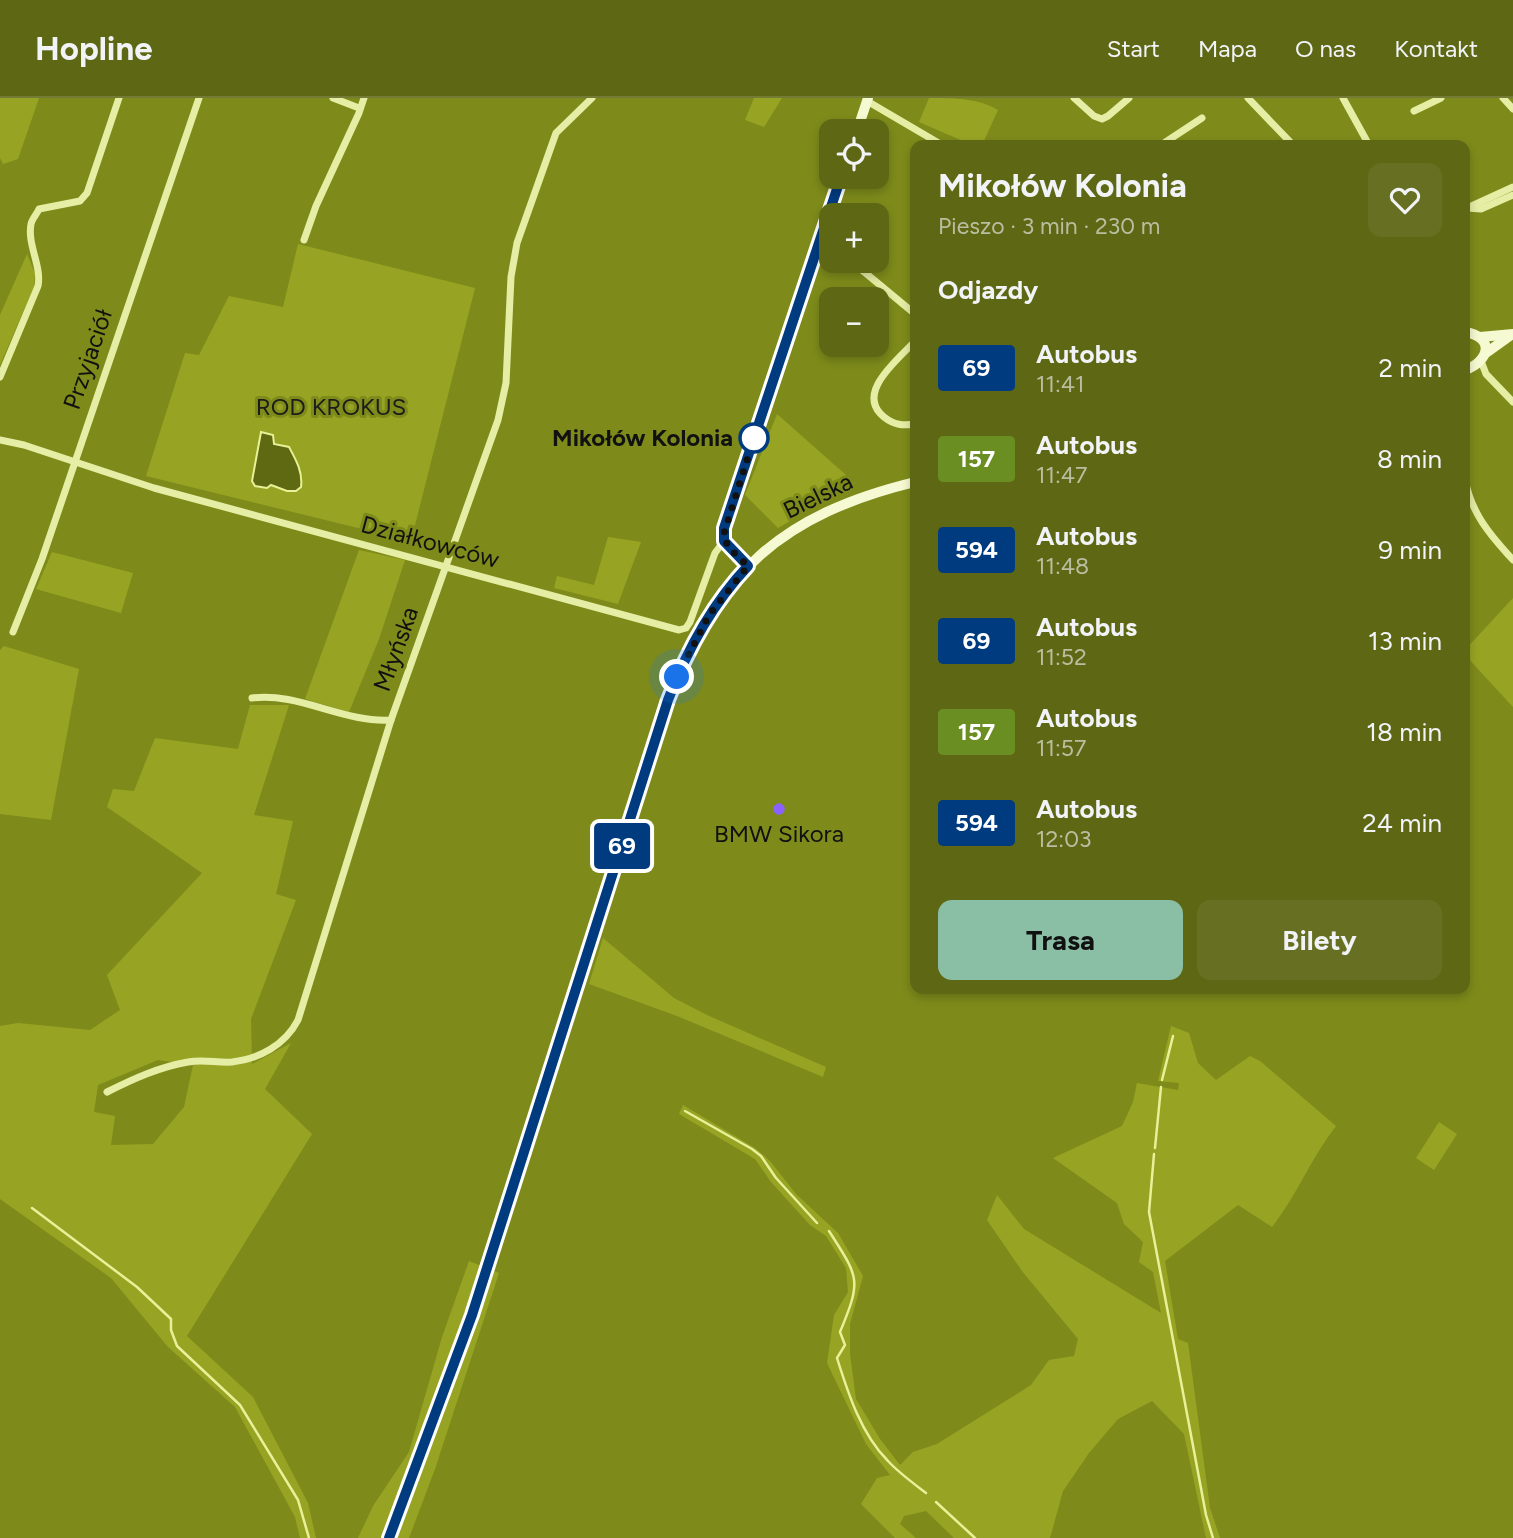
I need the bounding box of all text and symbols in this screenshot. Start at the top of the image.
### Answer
text: Hopline [35,29,153,68]
text: Start [1107,34,1160,63]
text: Mapa [1198,34,1257,63]
text: O nas [1295,34,1356,63]
text: Kontakt [1394,34,1478,63]
map controls [819,119,889,357]
button: locate [819,119,889,189]
button: heart [1368,163,1442,237]
text: Mikołów Kolonia [938,166,1187,205]
button: + [819,203,889,273]
text: Pieszo · 3 min · 230 m [938,212,1160,240]
text: Odjazdy [938,274,1038,306]
button: − [819,287,889,357]
street label: Przyjaciół [57,305,118,413]
text: Autobus [1036,338,1137,370]
text: 2 min [1378,352,1442,384]
text: 69 [963,353,990,382]
text: 11:41 [1036,370,1085,398]
park label: ROD KROKUS [256,392,406,421]
place label: Mikołów Kolonia [552,423,733,452]
marker: Mikołów Kolonia [739,423,769,453]
text: Autobus [1036,429,1137,461]
text: 8 min [1377,443,1442,475]
text: 157 [958,444,995,473]
text: 11:47 [1036,461,1087,489]
street label: Bielska [778,466,857,525]
street label: Działkowców [358,509,503,574]
text: Autobus [1036,520,1137,552]
text: 9 min [1378,534,1442,566]
text: 594 [955,535,998,564]
text: 11:48 [1036,552,1089,580]
street label: Młyńska [367,603,424,695]
text: Autobus [1036,611,1137,643]
text: 13 min [1368,625,1442,657]
text: 69 [963,626,990,655]
text: 11:52 [1036,643,1087,671]
your location [659,659,694,694]
text: Autobus [1036,702,1137,734]
text: 18 min [1366,716,1442,748]
text: 157 [958,717,995,746]
text: 11:57 [1036,734,1086,762]
text: Autobus [1036,793,1137,825]
marker: BMW Sikora [771,801,787,817]
text: 24 min [1362,807,1442,839]
text: 594 [955,808,998,837]
place label: BMW Sikora [714,819,844,848]
line badge: 69 [590,823,654,869]
text: 12:03 [1036,825,1091,853]
text: 69 [608,831,636,860]
button: Trasa [938,900,1183,980]
button: Bilety [1197,900,1442,980]

